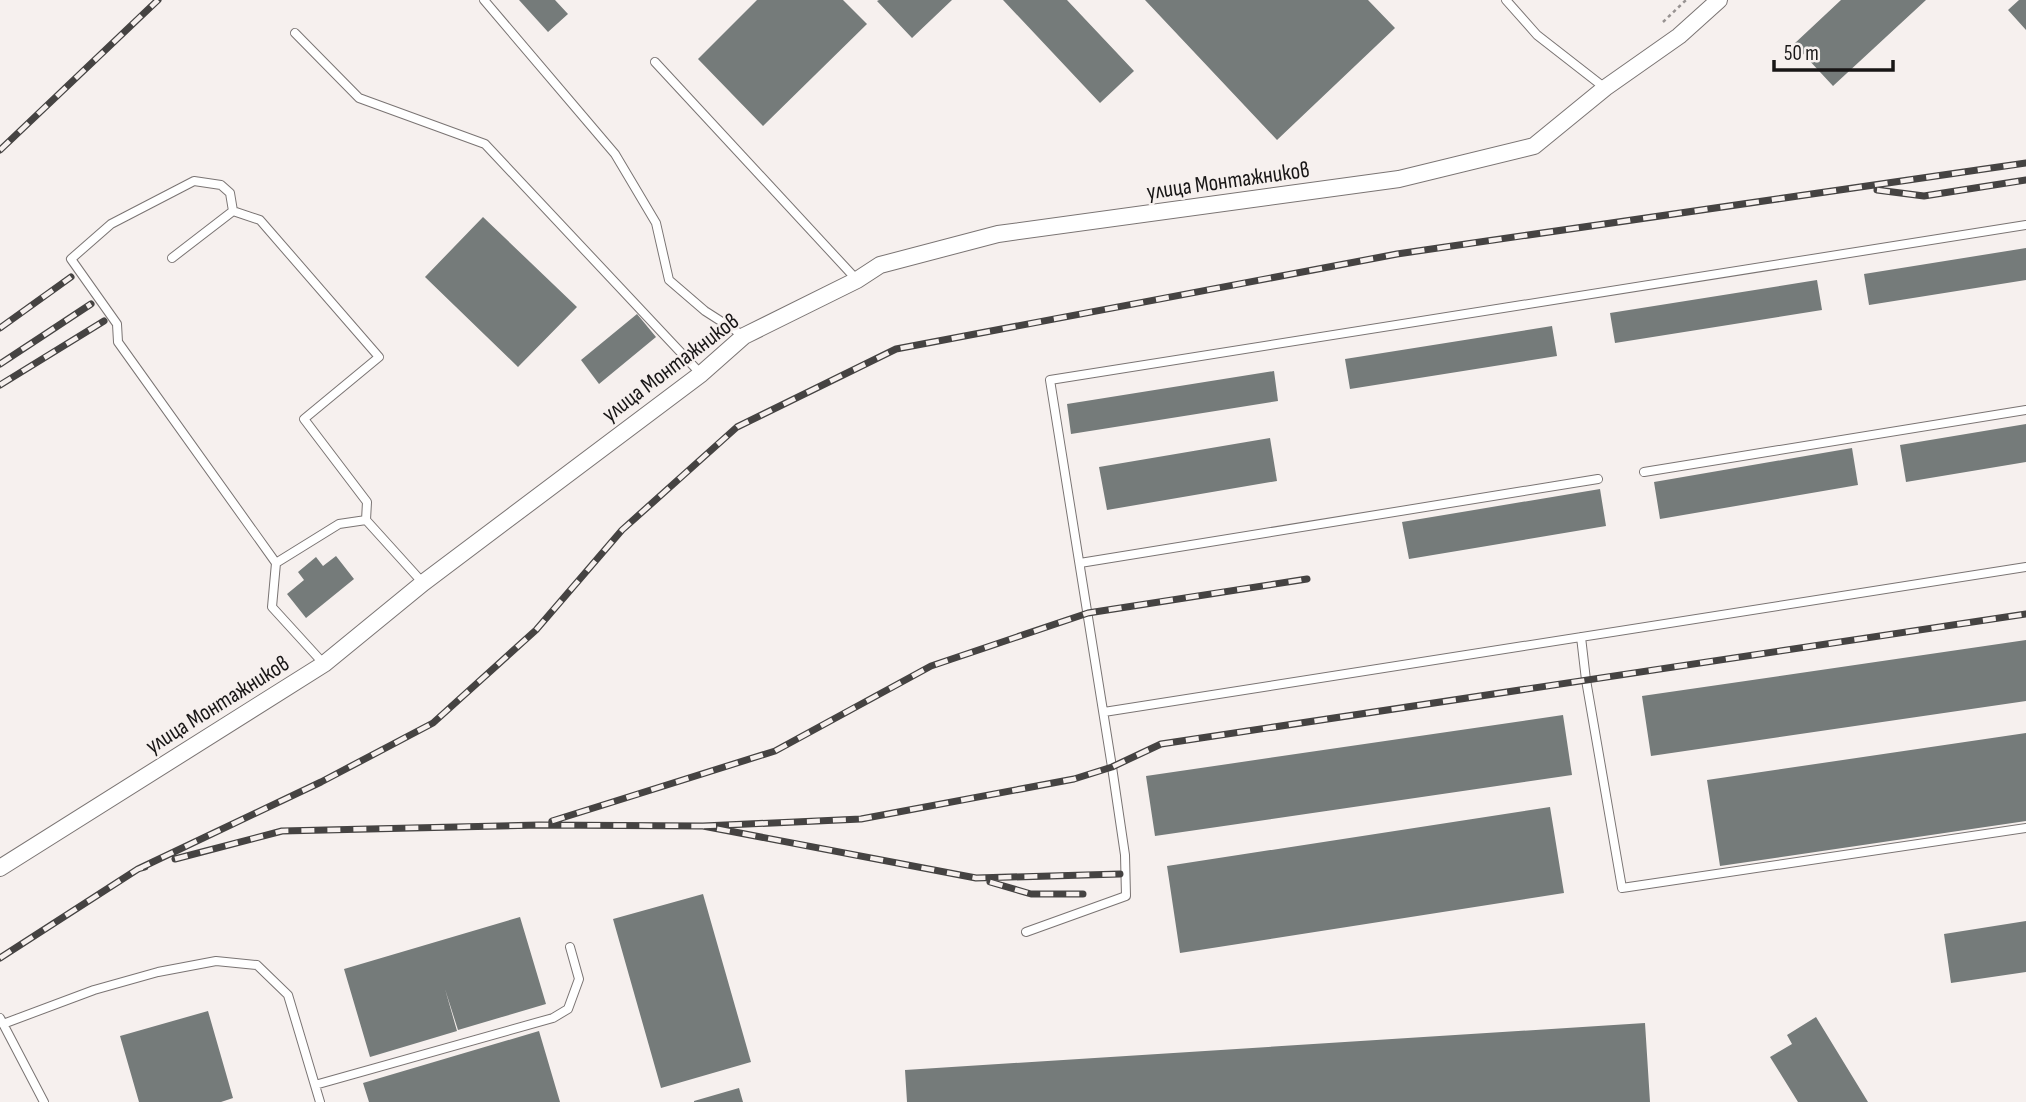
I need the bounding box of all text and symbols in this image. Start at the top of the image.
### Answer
scale bar [1774,28,1893,72]
text: 50 m [1784,41,1819,66]
street label: улица Монтажников [1145,156,1311,206]
street label: улица Монтажников [597,307,745,428]
street label: улица Монтажников [141,649,295,760]

